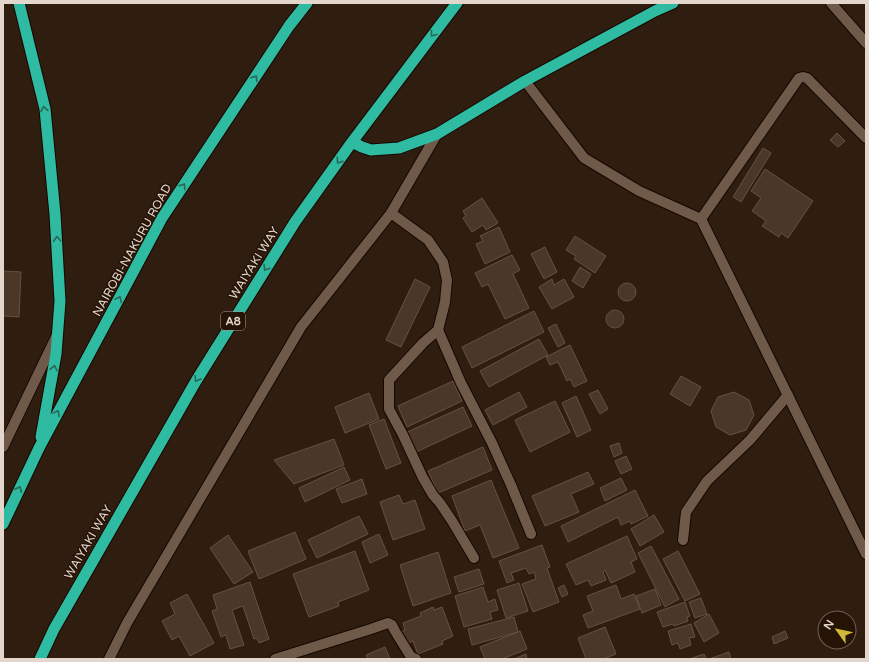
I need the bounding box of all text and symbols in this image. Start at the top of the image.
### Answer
one-way arrow [431,30,438,37]
one-way arrow [250,75,257,82]
one-way arrow [41,106,49,112]
one-way arrow [336,157,344,164]
street label: NAIROBI-NAKURU ROAD [90,181,174,319]
one-way arrow [178,183,186,190]
street label: WAIYAKI WAY [226,224,282,302]
one-way arrow [52,236,61,242]
one-way arrow [263,264,271,271]
one-way arrow [114,296,121,303]
road number: A8 [221,312,245,330]
one-way arrow [49,365,57,371]
one-way arrow [195,375,202,382]
one-way arrow [52,410,60,417]
one-way arrow [14,485,22,493]
street label: WAIYAKI WAY [61,502,115,581]
north arrow [817,610,857,650]
text: N [821,618,837,632]

